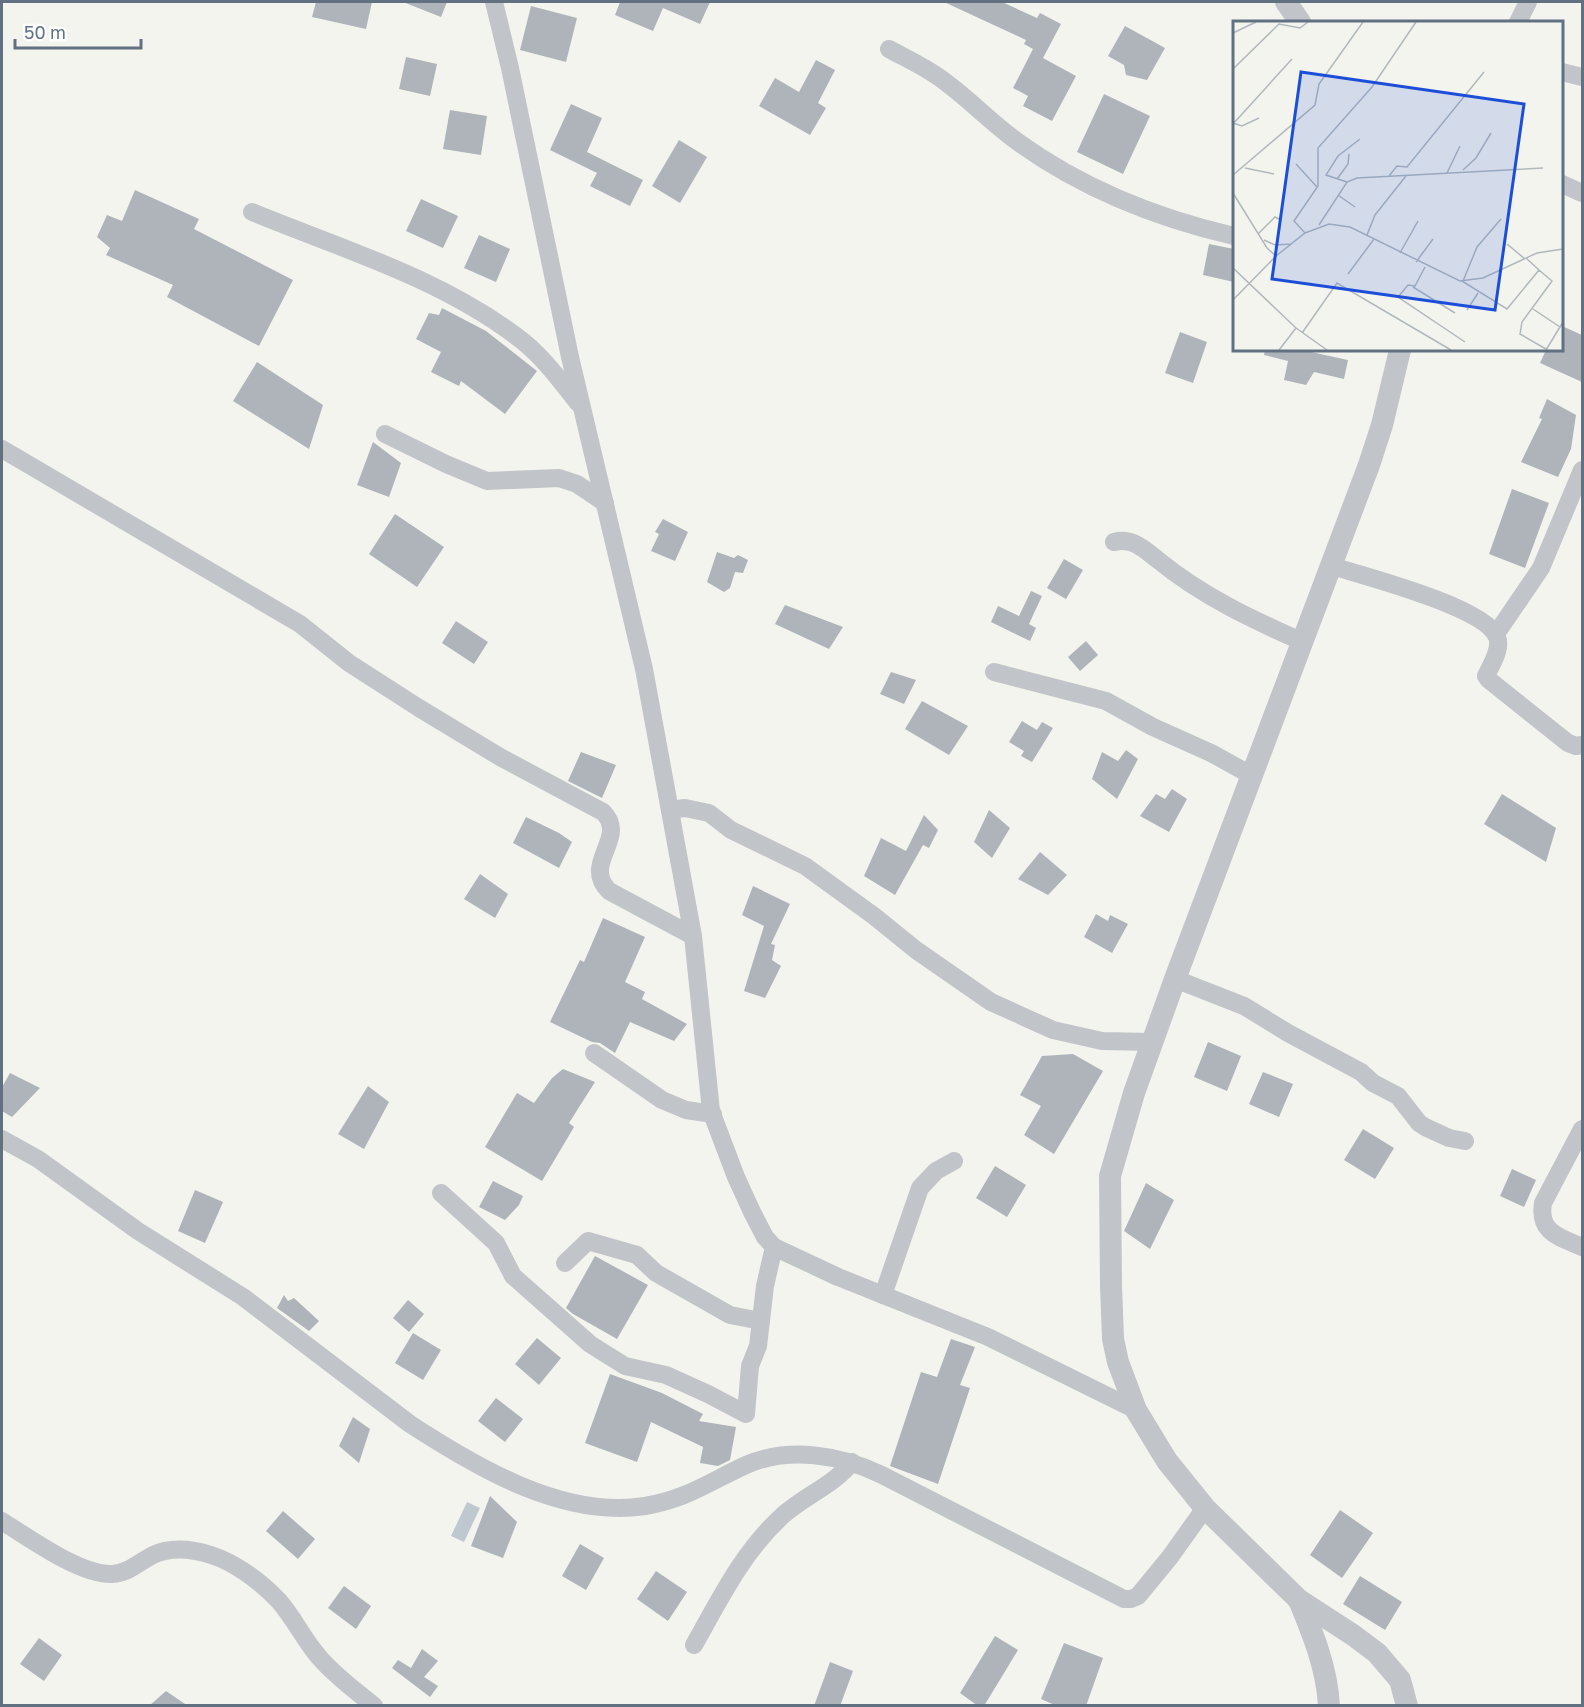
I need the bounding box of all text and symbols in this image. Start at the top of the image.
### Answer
scale bar [15,12,141,50]
text: 50 m [24,21,66,43]
inset map [1233,21,1563,351]

